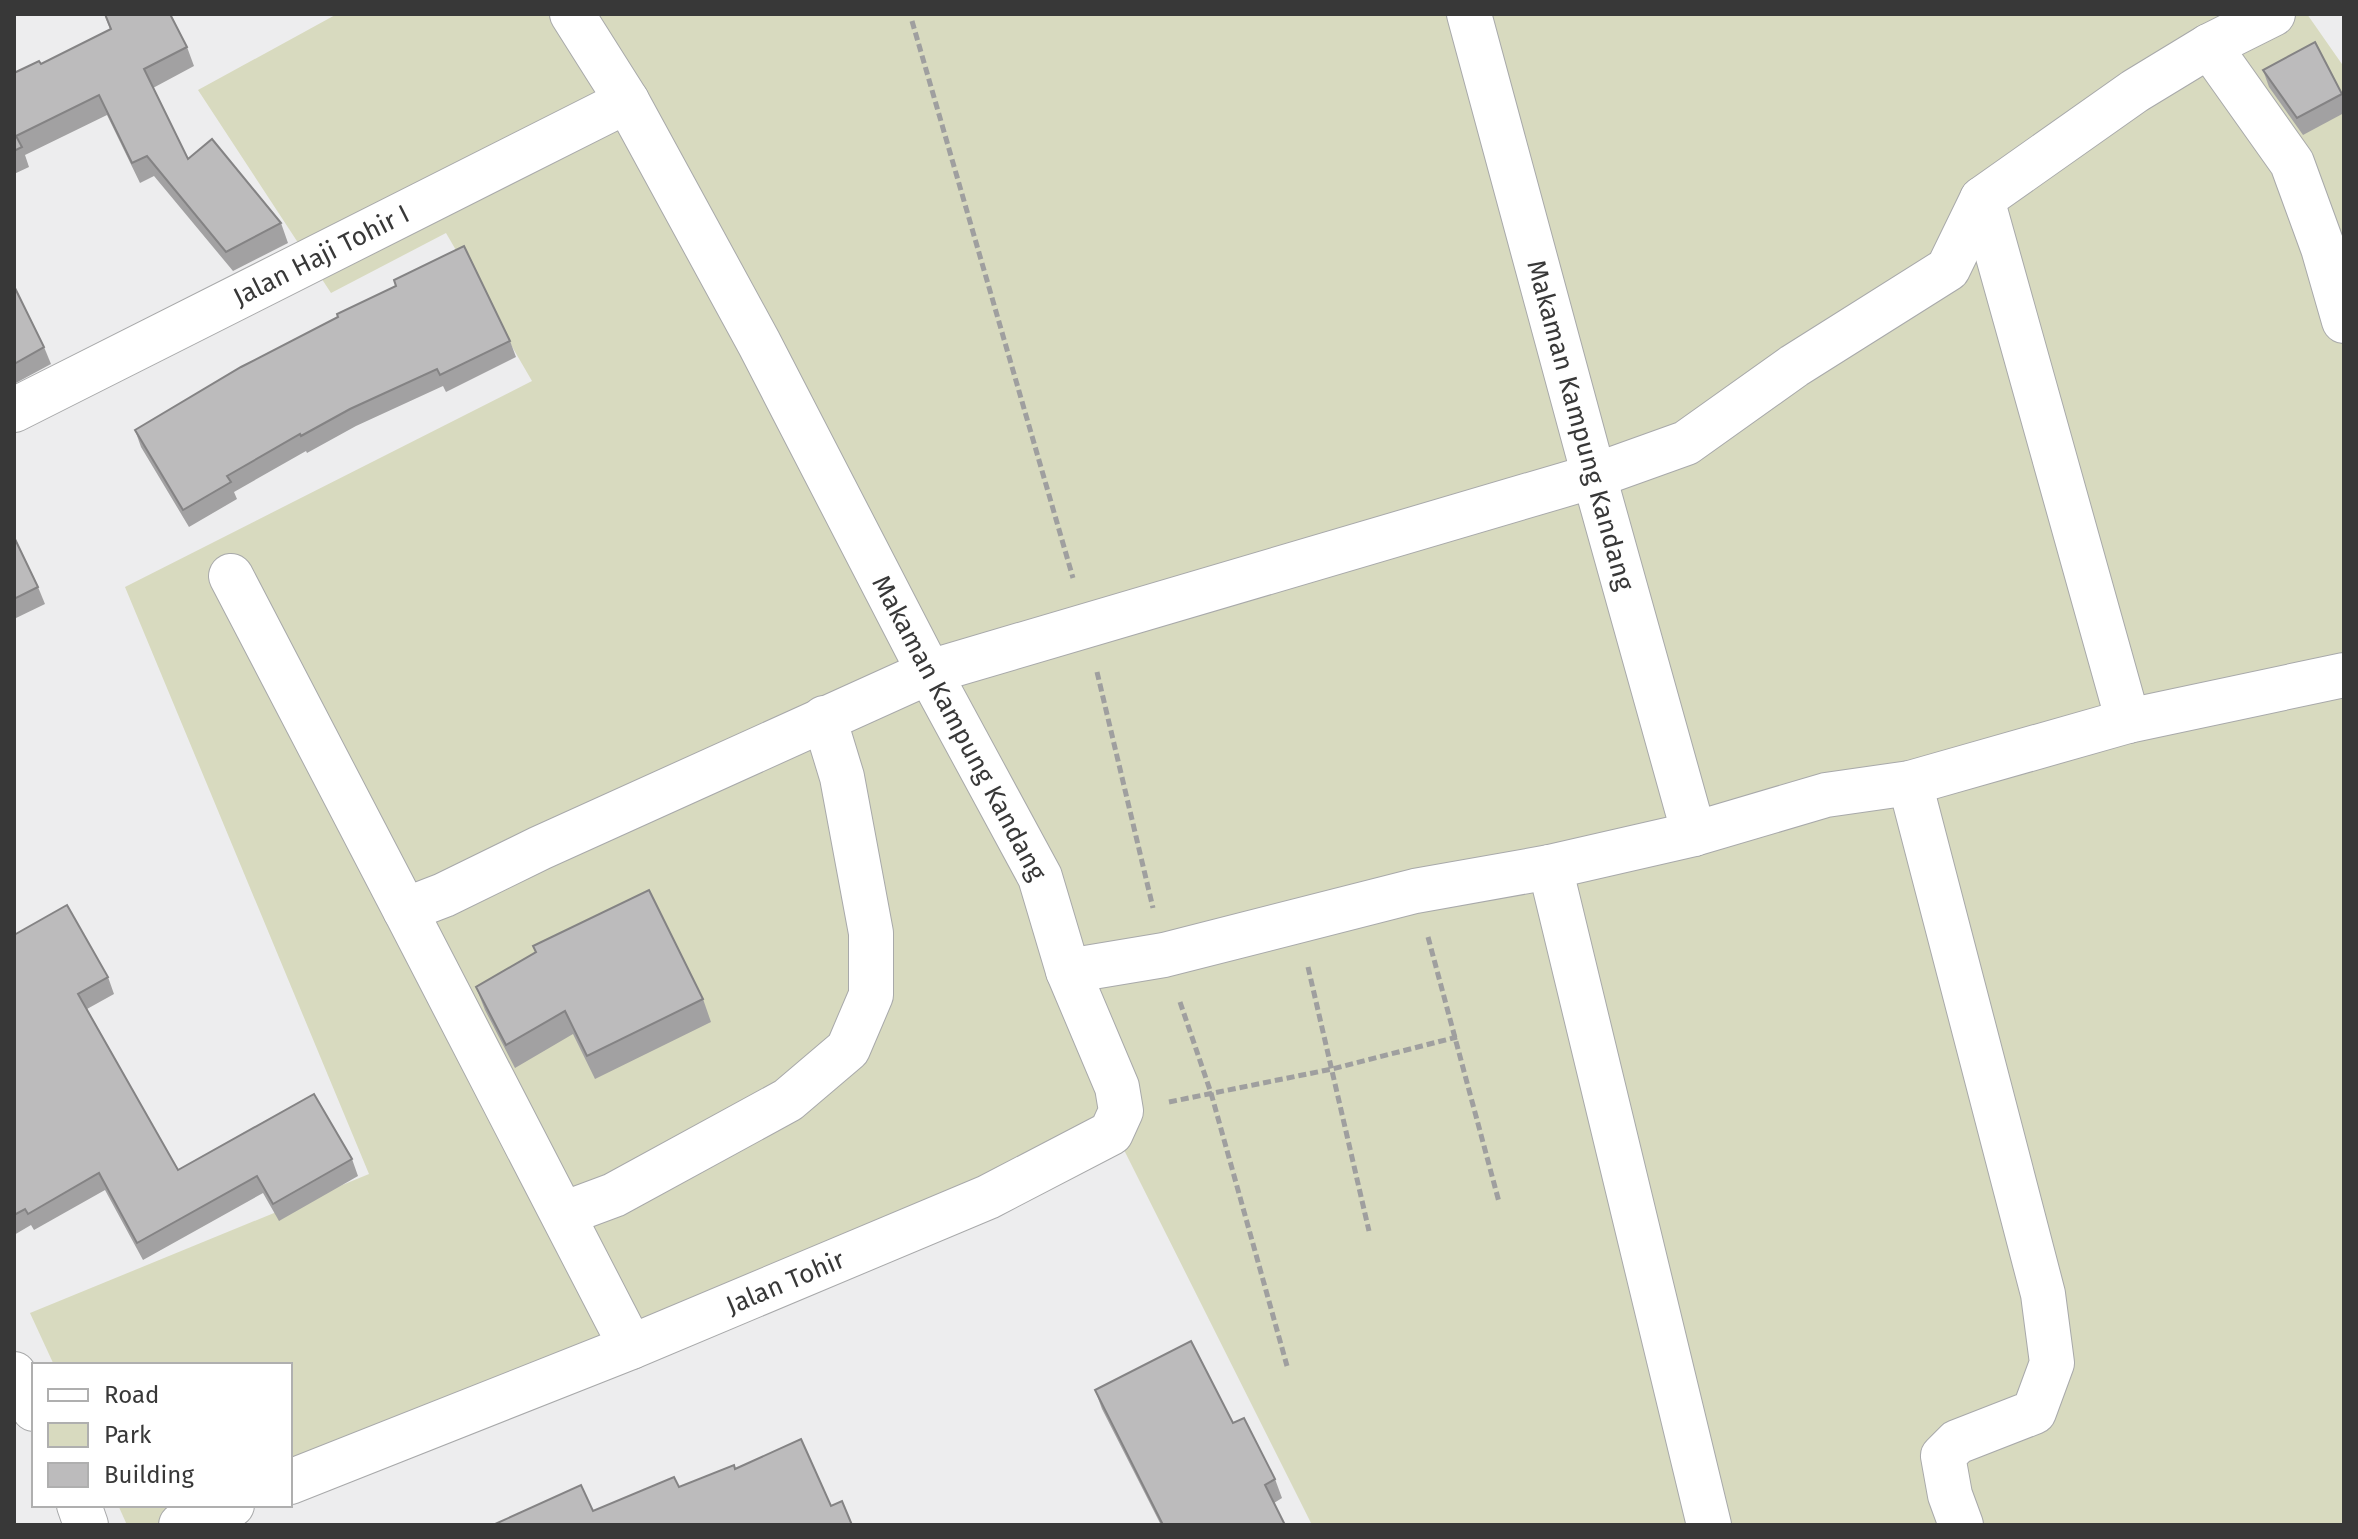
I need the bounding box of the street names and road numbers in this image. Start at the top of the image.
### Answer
street label: Jalan Haji Tohir I [228,198,414,312]
street label: Makaman Kampung Kandang [1521,257,1641,594]
street label: Makaman Kampung Kandang [865,570,1053,886]
street label: Jalan Tohir [721,1244,849,1321]

